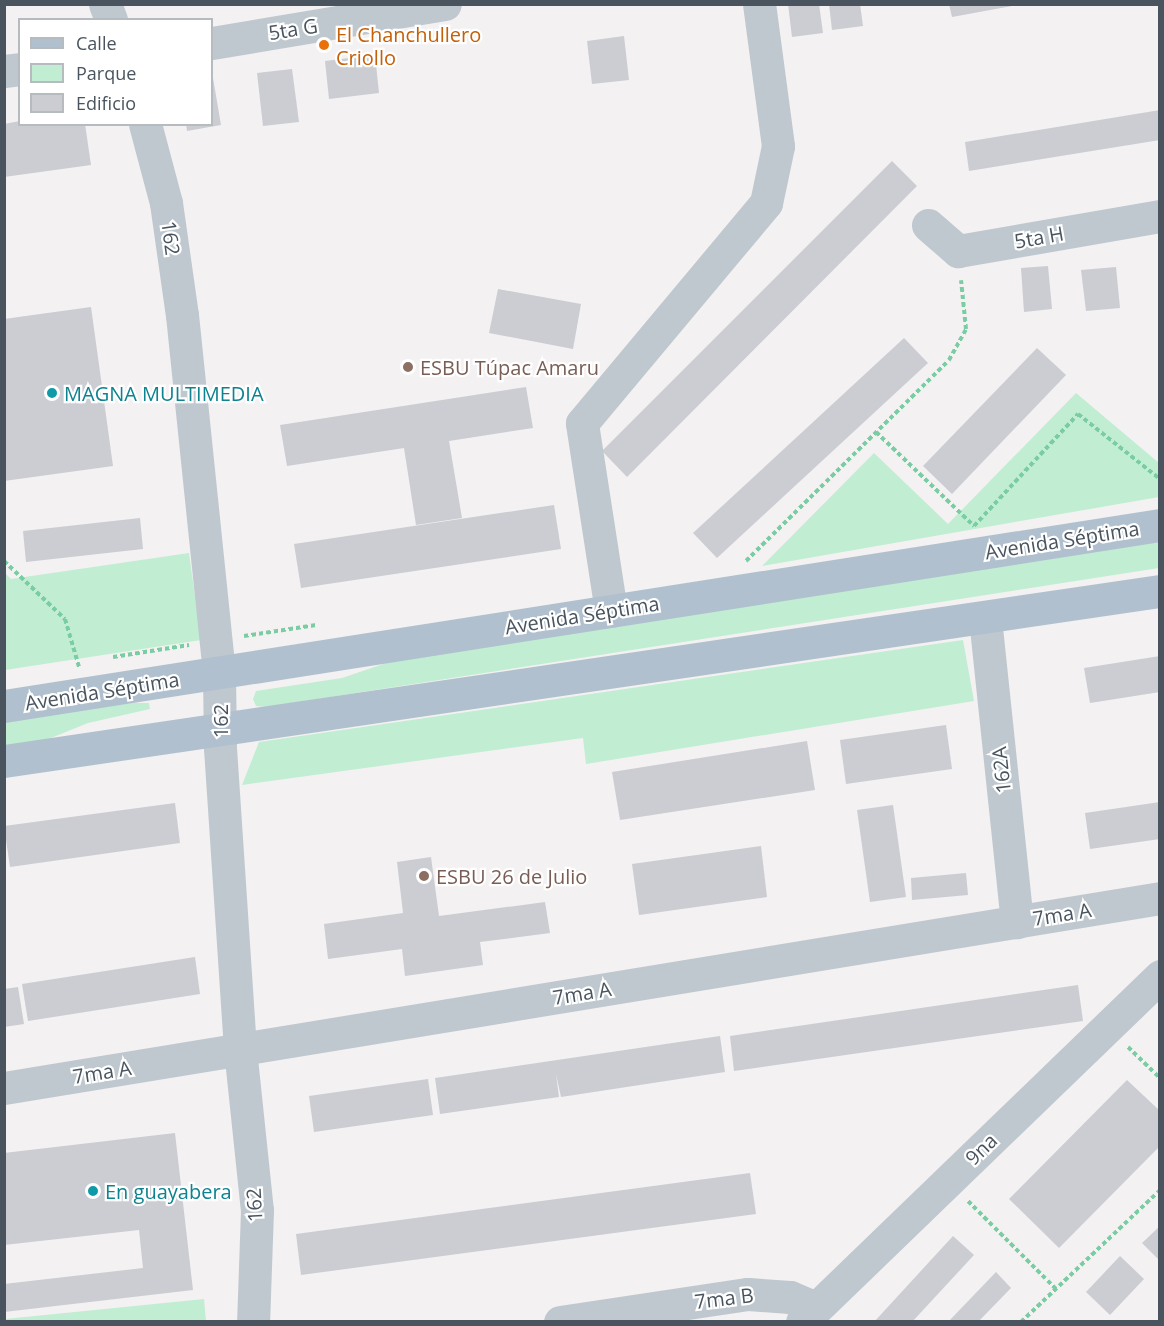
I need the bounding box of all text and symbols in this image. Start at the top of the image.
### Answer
street label: 5ta G [267,13,319,45]
legend [18,18,213,126]
place label: El Chanchullero Criollo [336,22,481,69]
text: Calle [76,31,117,55]
marker: El Chanchullero Criollo [317,38,331,52]
text: Parque [76,61,136,85]
text: Edificio [76,91,136,115]
street label: 162 [157,219,185,257]
street label: 5ta H [1012,221,1066,253]
place label: ESBU Túpac Amaru [420,355,599,379]
marker: ESBU Túpac Amaru [401,360,415,374]
place label: MAGNA MULTIMEDIA [64,381,264,405]
marker: MAGNA MULTIMEDIA [45,386,59,400]
street label: Avenida Séptima [983,516,1141,564]
street label: Avenida Séptima [503,591,661,639]
street label: Avenida Séptima [23,667,181,715]
street label: 162 [208,704,232,738]
street label: 162A [987,745,1015,795]
place label: ESBU 26 de Julio [436,864,587,888]
marker: ESBU 26 de Julio [417,869,431,883]
street label: 7ma A [1031,898,1093,930]
street label: 7ma A [551,977,613,1009]
street label: 7ma A [71,1056,133,1088]
street label: 9na [960,1128,1002,1170]
place label: En guayabera [105,1179,232,1203]
marker: En guayabera [86,1184,100,1198]
street label: 162 [241,1187,267,1223]
street label: 7ma B [693,1282,755,1314]

